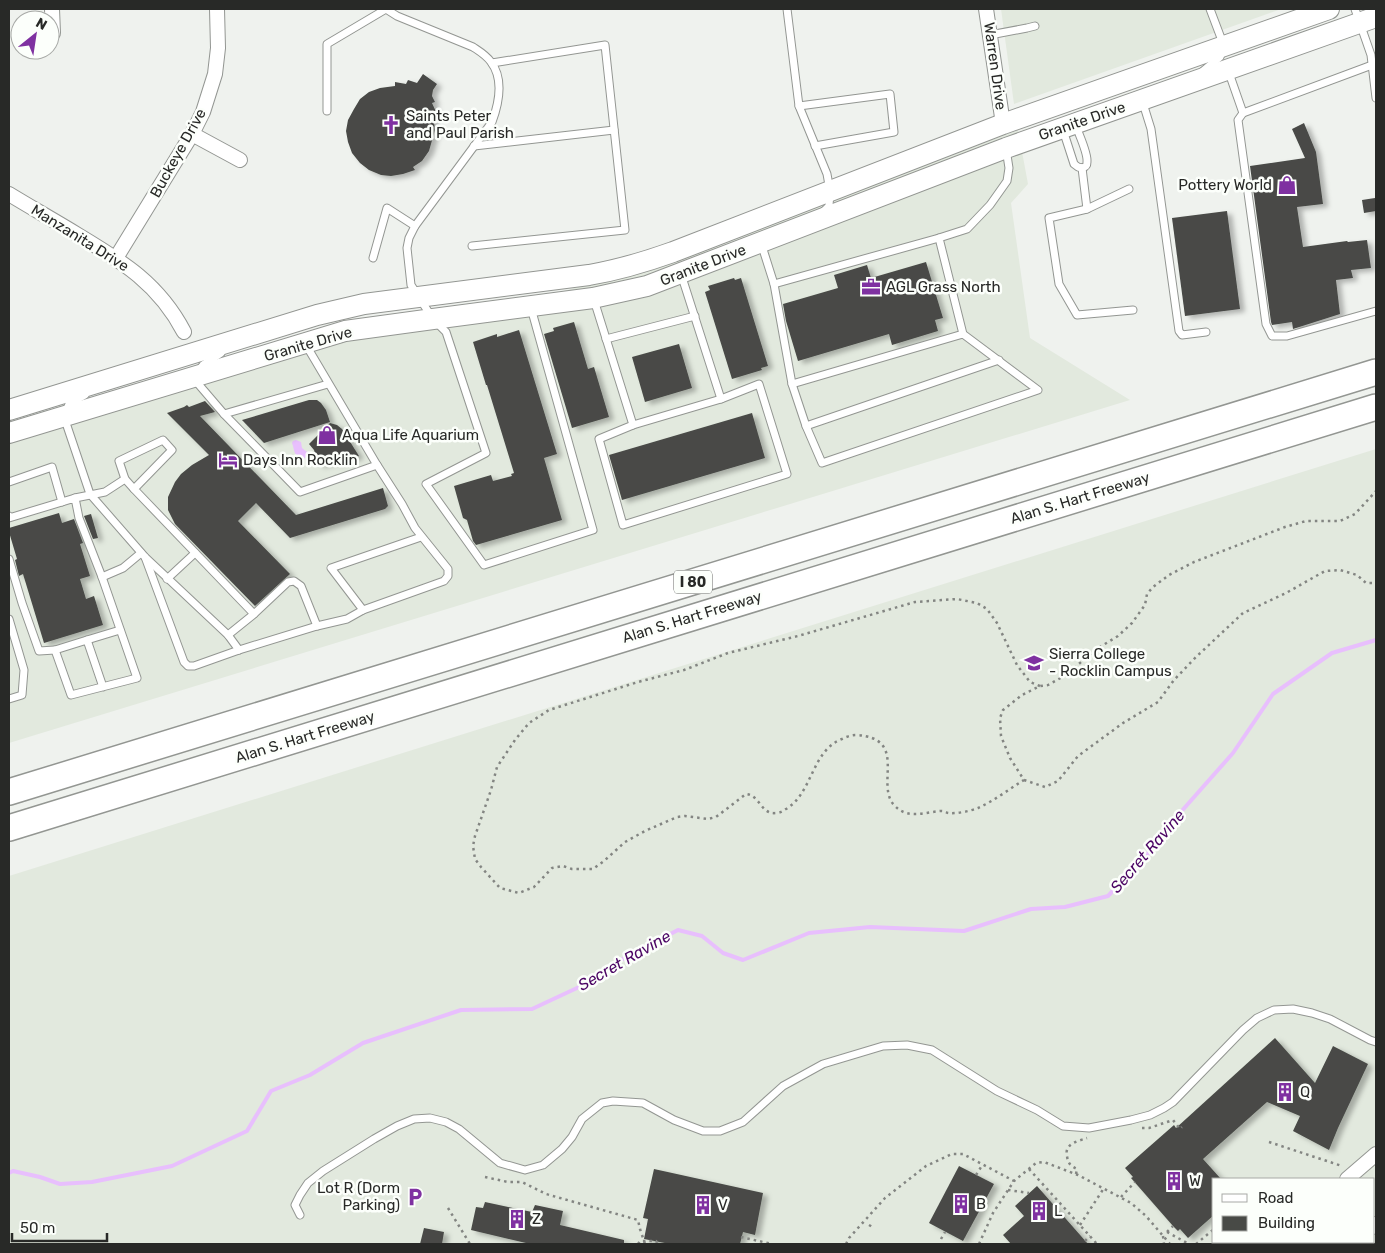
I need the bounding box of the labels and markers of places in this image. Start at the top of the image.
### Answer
place label: Saints Peter and Paul Parish [406,107,514,142]
church icon: Saints Peter and Paul Parish [380,114,402,136]
shop icon: Pottery World [1276,174,1298,196]
place label: Pottery World [1178,176,1272,194]
office icon: AGL Grass North [860,276,882,298]
place label: AGL Grass North [886,278,1001,296]
shop icon: Aqua Life Aquarium [316,424,338,446]
place label: Aqua Life Aquarium [342,426,479,444]
hotel icon: Days Inn Rocklin [217,449,239,471]
place label: Days Inn Rocklin [243,451,358,469]
place label: Sierra College - Rocklin Campus [1049,645,1172,680]
school or university icon: Sierra College - Rocklin Campus [1023,652,1045,674]
building icon: Q [1274,1081,1296,1103]
place label: Q [1300,1083,1310,1101]
building icon: W [1163,1170,1185,1192]
place label: W [1189,1172,1201,1190]
place label: Lot R (Dorm Parking) [317,1179,400,1214]
parking icon: Lot R (Dorm Parking) [404,1186,426,1208]
building icon: B [950,1193,972,1215]
building icon: V [692,1194,714,1216]
place label: B [976,1195,986,1213]
place label: V [718,1196,728,1214]
building icon: L [1028,1200,1050,1222]
place label: L [1054,1202,1063,1220]
building icon: Z [506,1208,528,1230]
place label: Z [532,1210,541,1228]

